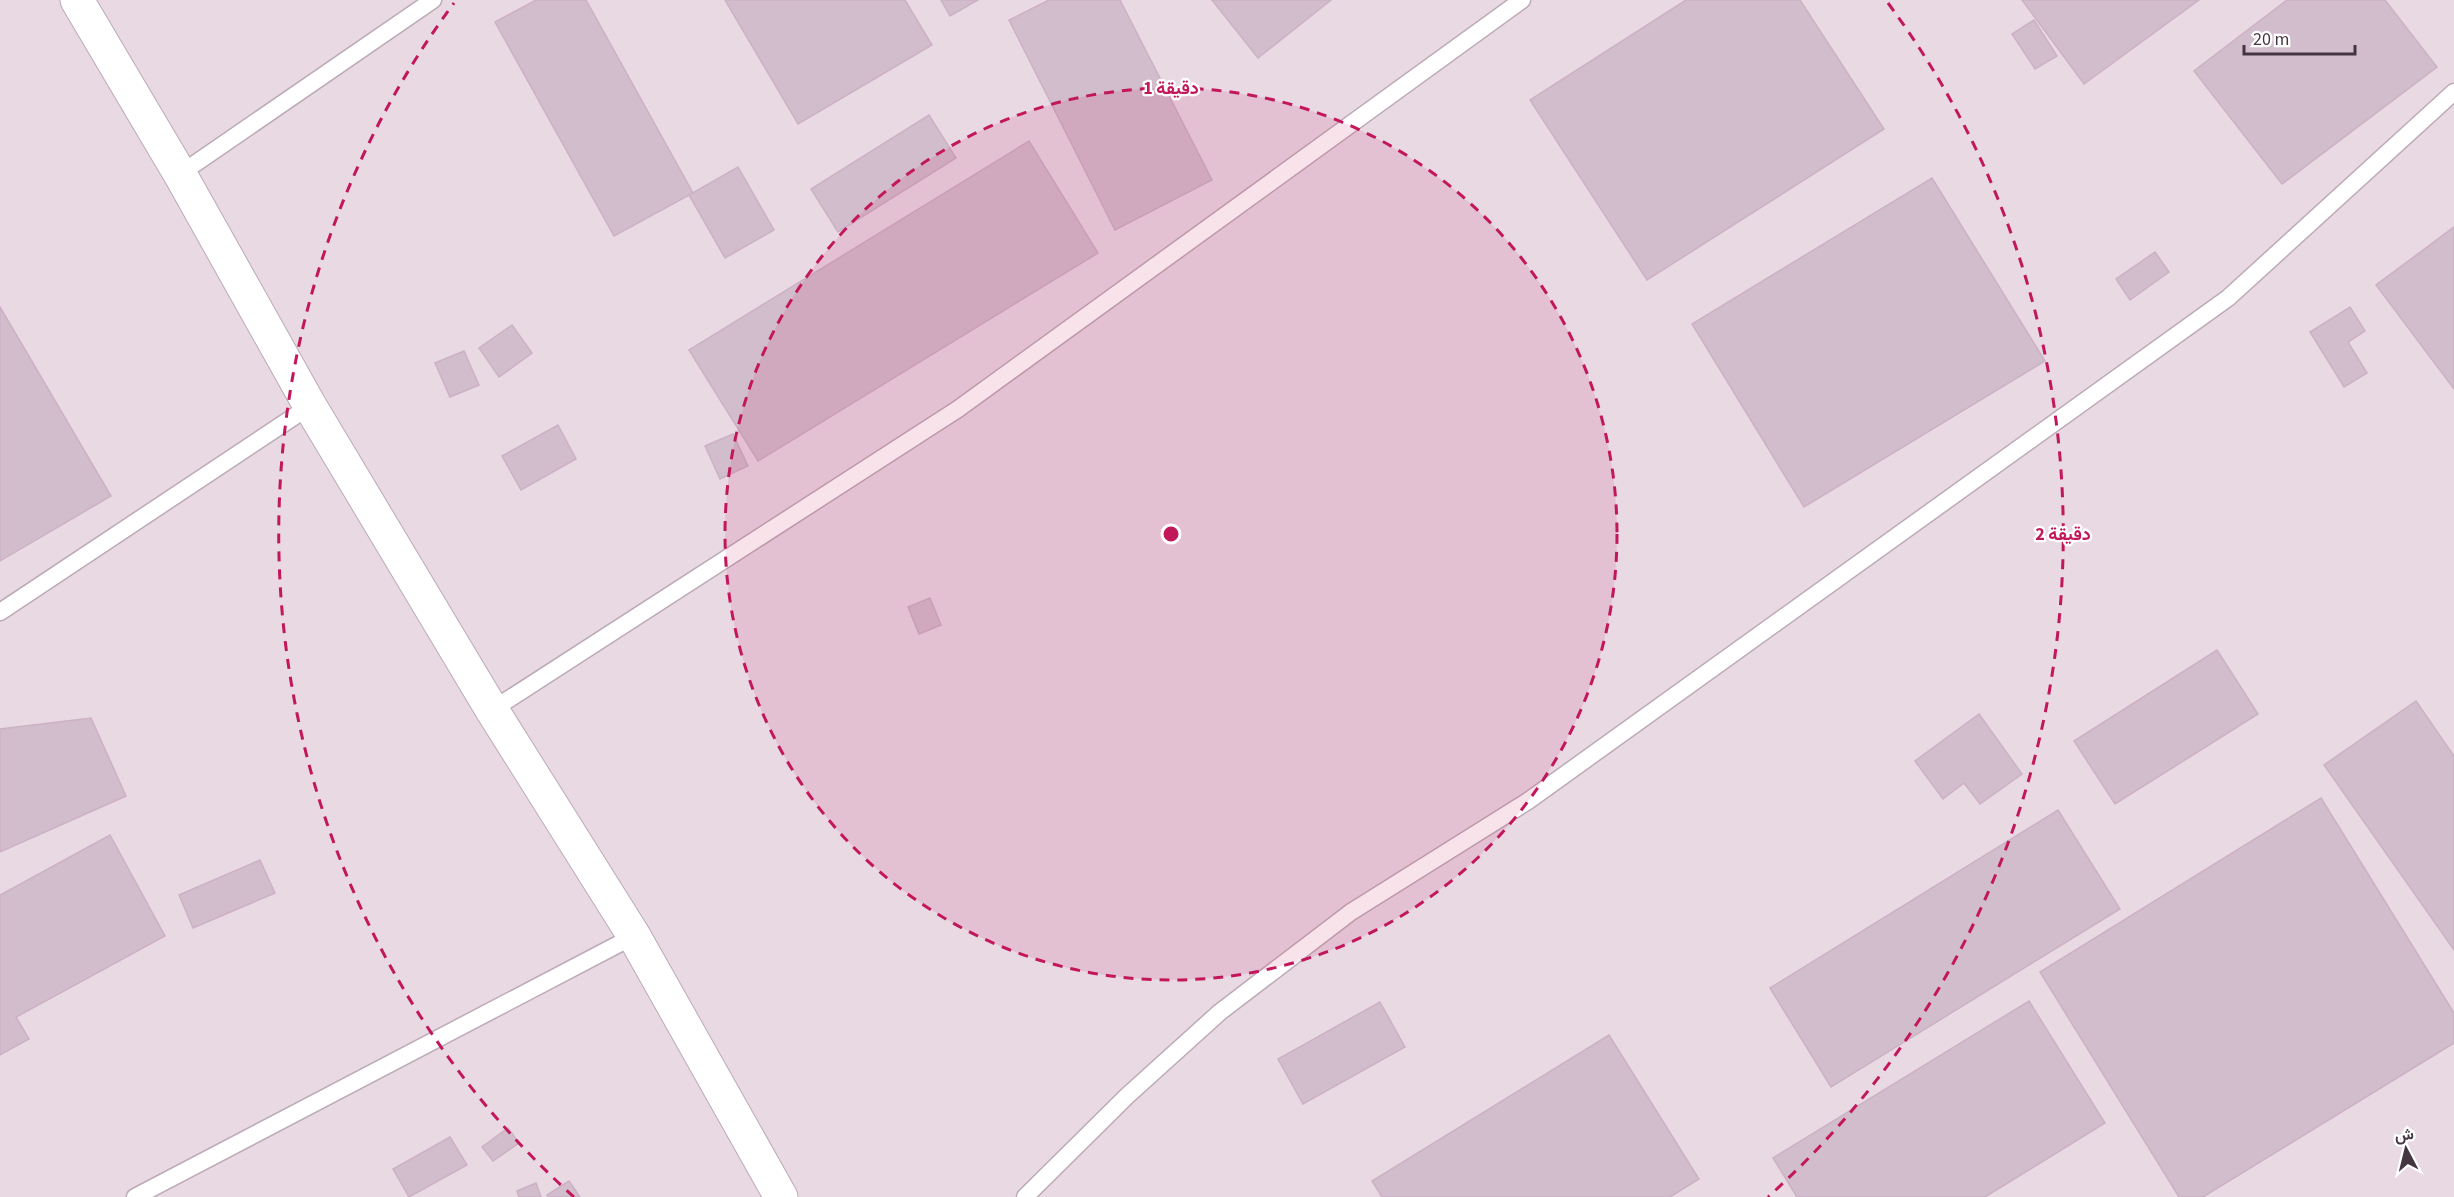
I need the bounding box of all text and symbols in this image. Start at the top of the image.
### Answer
scale bar [2244,18,2355,56]
text: 20 m [2253,27,2289,52]
text: 1 دقيقة [1143,76,1199,101]
text: 2 دقيقة [2035,522,2091,547]
centre of rings [1161,524,1181,544]
north arrow [2376,1119,2436,1179]
text: ش [2393,1123,2415,1147]

